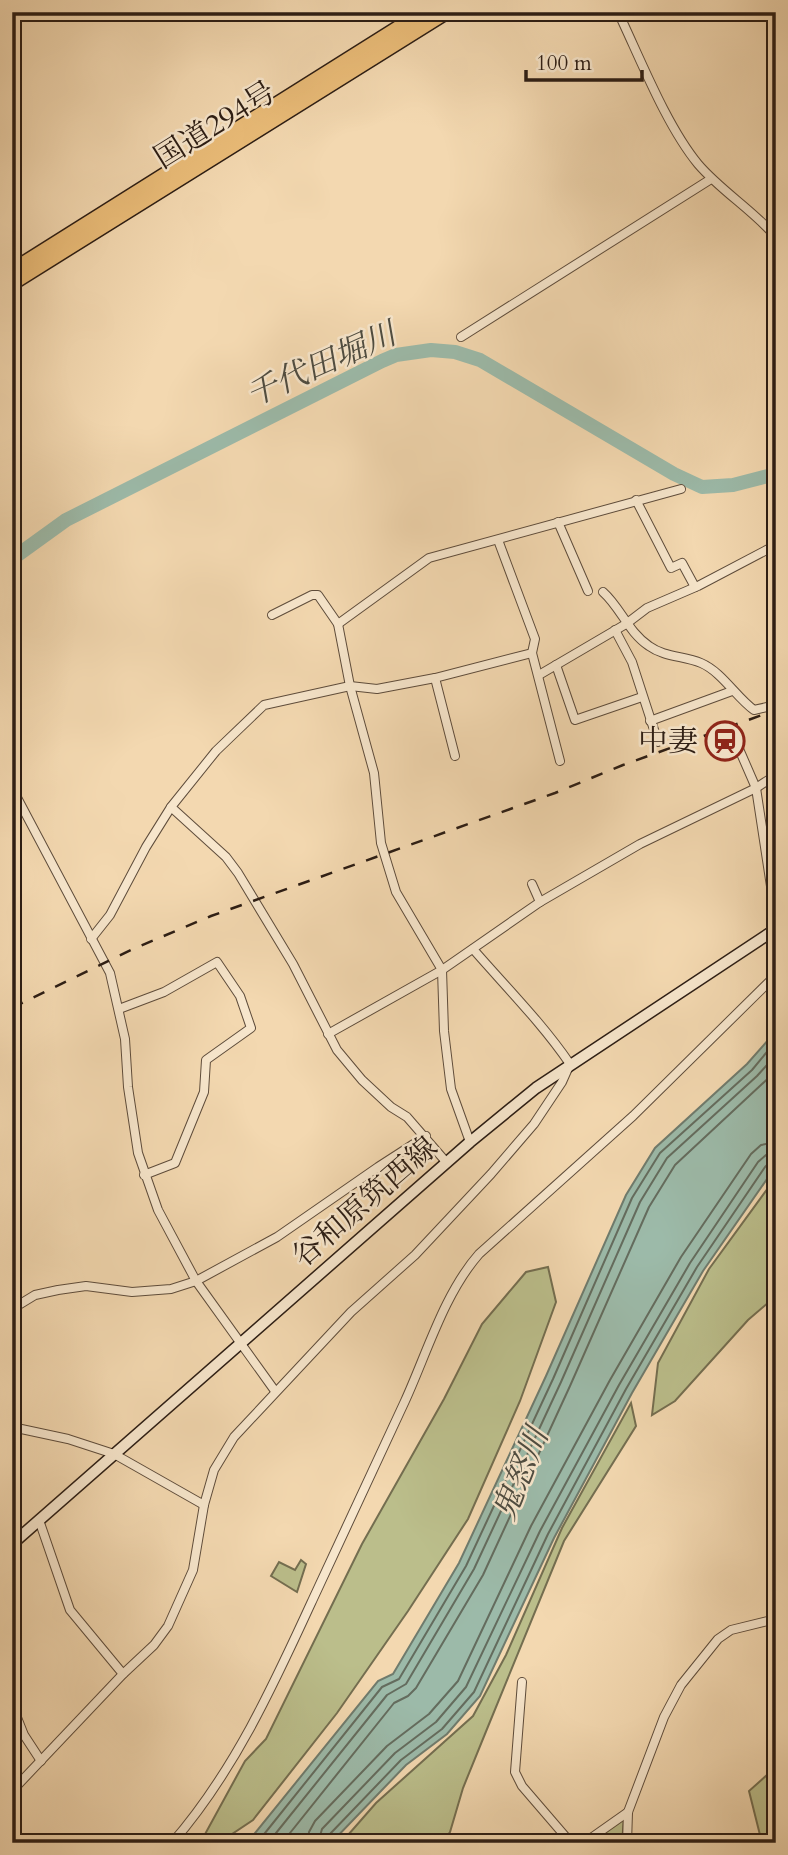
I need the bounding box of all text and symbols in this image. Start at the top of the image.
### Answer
scale bar [526,38,641,82]
text: 100 m [536,49,592,78]
street label: 国道294号 [146,72,284,178]
water label: 千代田堀川 [239,311,406,418]
station icon: 中妻 [704,720,746,762]
place label: 中妻 [638,721,698,762]
street label: 谷和原筑西線 [284,1127,446,1277]
water label: 鬼怒川 [483,1418,561,1527]

